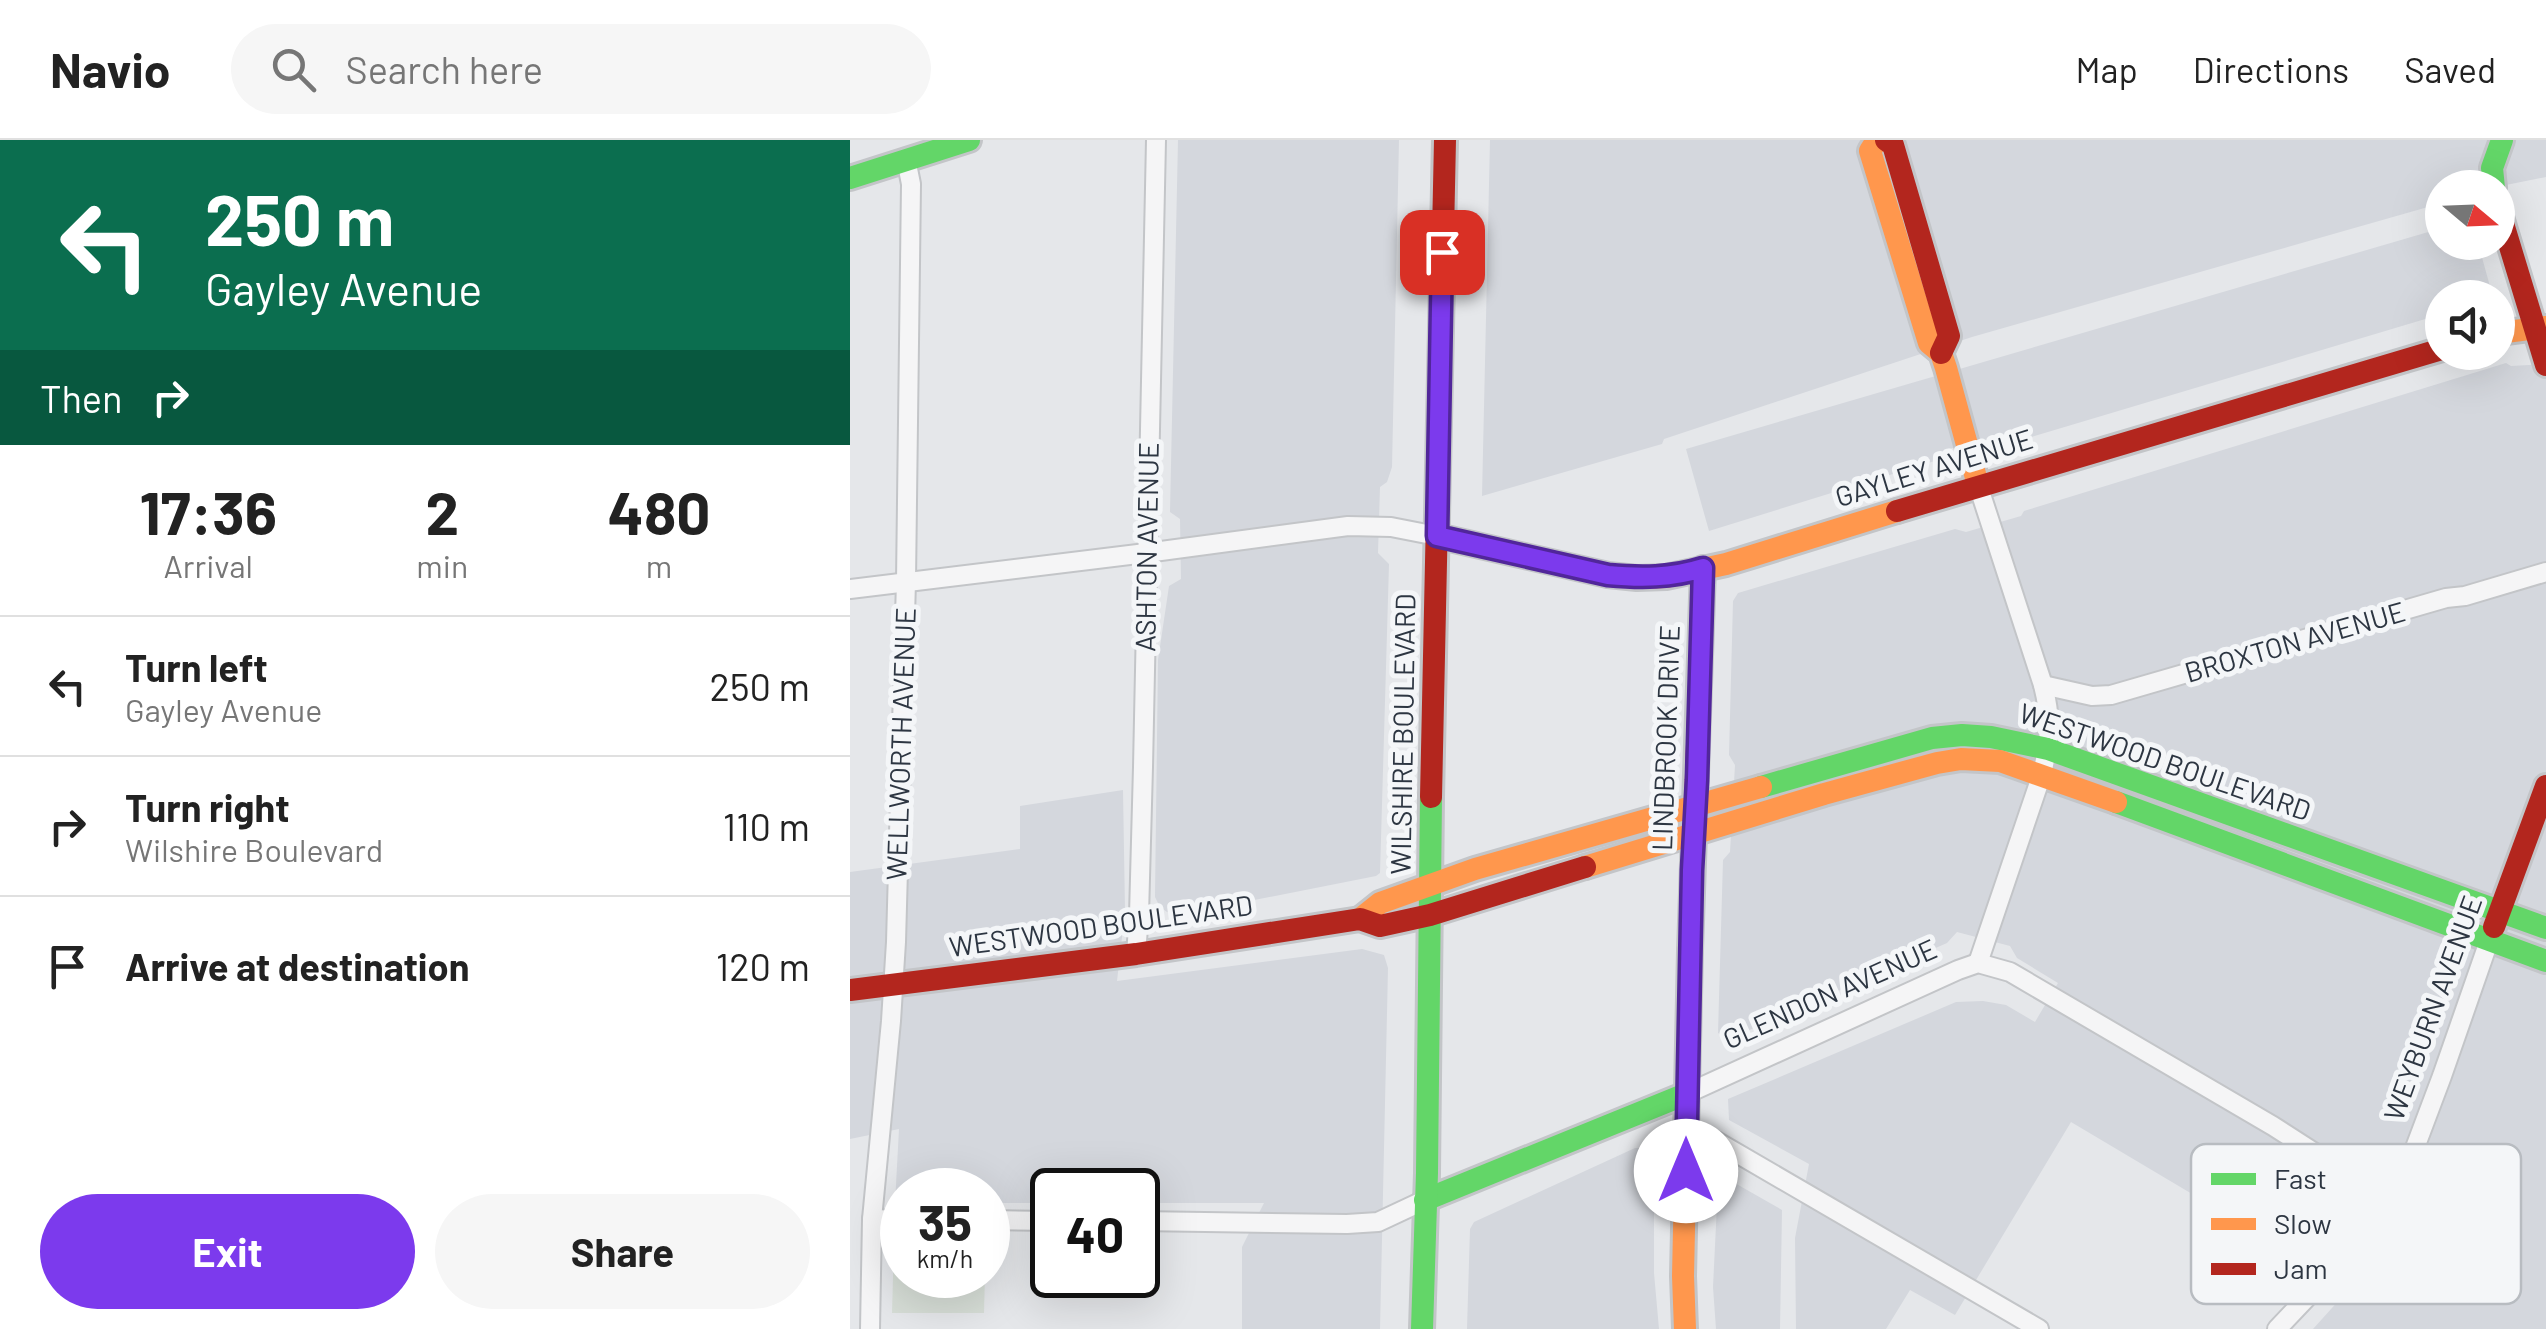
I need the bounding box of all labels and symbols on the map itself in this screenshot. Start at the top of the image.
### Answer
north arrow [2425,170,2515,260]
pin [1400,210,1485,295]
street label: GAYLEY AVENUE [1831,421,2037,513]
street label: ASHTON AVENUE [1127,442,1165,652]
street label: WILSHIRE BOULEVARD [1383,593,1421,875]
street label: BROXTON AVENUE [2181,593,2409,689]
street label: WELLWORTH AVENUE [878,607,922,881]
street label: LINDBROOK DRIVE [1644,624,1686,851]
street label: WESTWOOD BOULEVARD [2015,695,2316,827]
street label: WESTWOOD BOULEVARD [947,887,1255,963]
street label: WEYBURN AVENUE [2376,891,2489,1125]
street label: GLENDON AVENUE [1717,931,1942,1055]
position arrow [1634,1119,1738,1223]
legend [2191,1144,2521,1304]
text: Fast [2274,1161,2327,1195]
speed limit sign: 40 [1030,1168,1160,1298]
text: Slow [2274,1206,2332,1240]
text: Jam [2274,1251,2328,1285]

